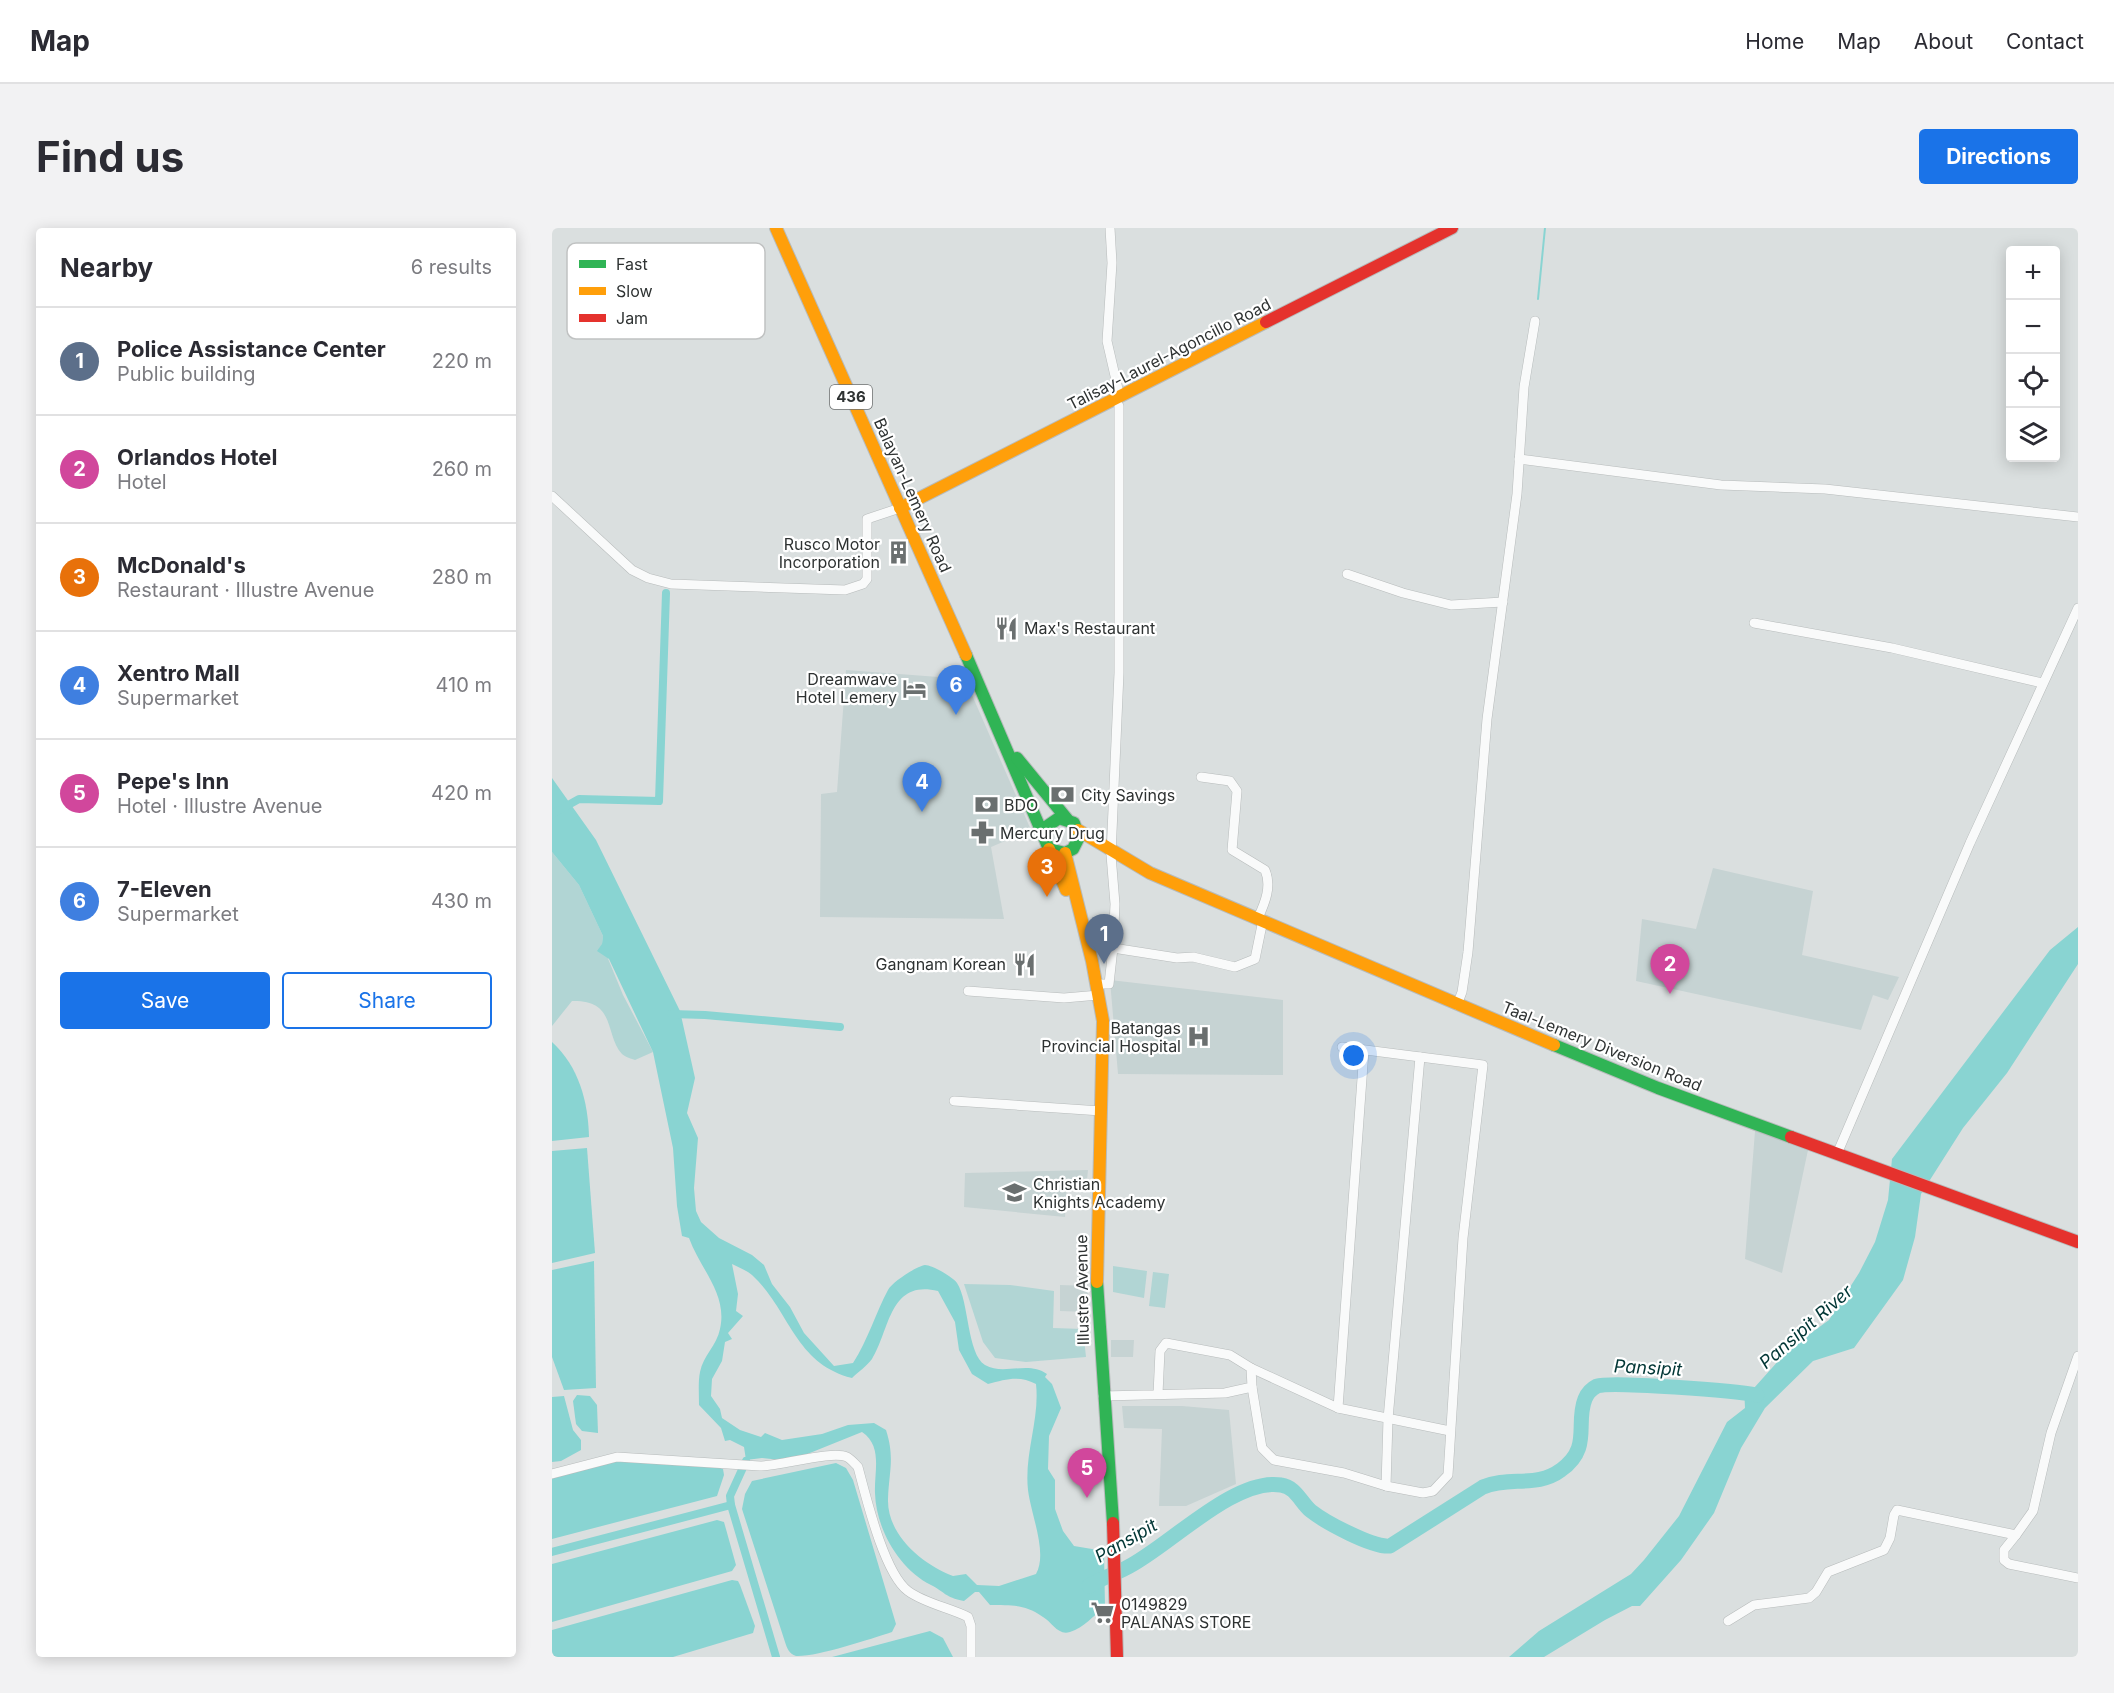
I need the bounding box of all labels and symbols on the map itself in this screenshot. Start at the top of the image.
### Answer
legend [567,243,765,339]
text: Fast [616,254,648,274]
text: Slow [616,281,653,301]
street label: Talisay-Laurel-Agoncillo Road [1064,294,1274,414]
text: Jam [616,308,648,328]
road number: 436 [830,385,872,409]
street label: Balayan-Lemery Road [870,415,956,575]
place label: Rusco Motor Incorporation [779,534,880,572]
building icon: Rusco Motor Incorporation [885,540,911,566]
restaurant icon: Max's Restaurant [993,615,1019,641]
place label: Max's Restaurant [1024,618,1155,638]
pin: 6 [936,666,976,715]
place label: Dreamwave Hotel Lemery [796,669,897,707]
hotel icon: Dreamwave Hotel Lemery [902,675,928,701]
pin: 4 [902,762,941,812]
bank icon: City Savings [1050,782,1076,808]
place label: City Savings [1081,785,1175,805]
bank icon: BDO [973,792,999,818]
place label: BDO [1004,795,1038,815]
pharmacy icon: Mercury Drug [969,820,995,846]
place label: Mercury Drug [1000,823,1105,843]
pin: 3 [1028,848,1066,897]
pin: 1 [1084,914,1124,964]
pin: 2 [1650,944,1690,994]
restaurant icon: Gangnam Korean [1011,951,1037,977]
place label: Gangnam Korean [875,954,1006,974]
street label: Taal-Lemery Diversion Road [1499,997,1705,1095]
place label: Batangas Provincial Hospital [1041,1018,1181,1056]
hospital icon: Batangas Provincial Hospital [1186,1024,1212,1050]
your location [1339,1041,1368,1070]
place label: Christian Knights Academy [1033,1174,1166,1212]
school or university icon: Christian Knights Academy [1002,1180,1028,1206]
street label: Illustre Avenue [1071,1234,1093,1346]
water label: Pansipit River [1755,1280,1857,1373]
water label: Pansipit [1613,1355,1684,1380]
pin: 5 [1068,1448,1106,1498]
water label: Pansipit [1091,1514,1161,1567]
place label: 0149829 PALANAS STORE [1121,1594,1251,1632]
supermarket icon: 0149829 PALANAS STORE [1090,1600,1116,1626]

